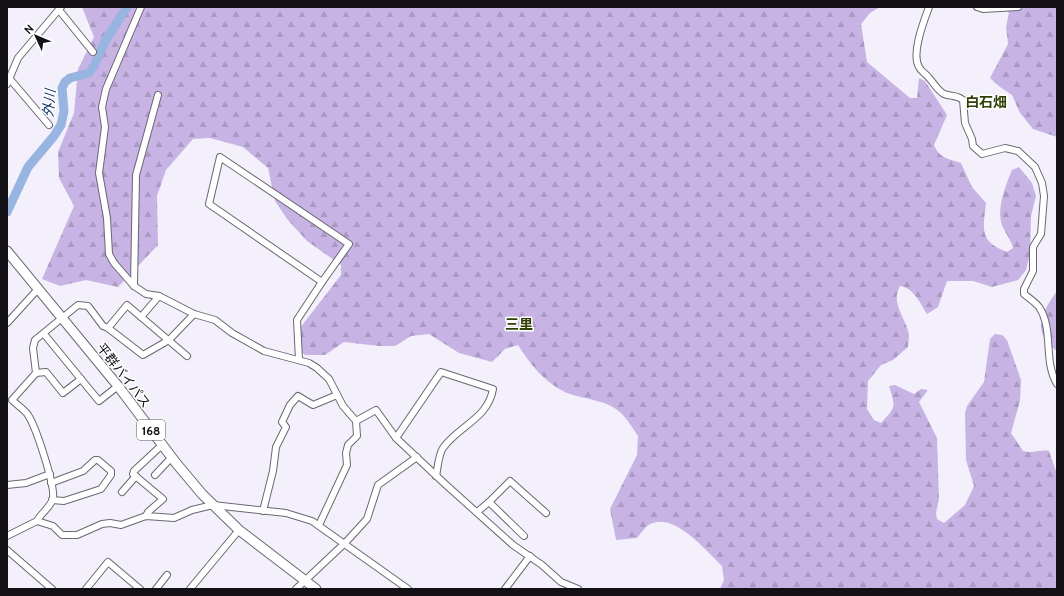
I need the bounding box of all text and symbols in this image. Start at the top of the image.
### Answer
north arrow [16,16,56,56]
text: N [21,21,37,37]
water label: 外川 [39,86,59,118]
district label: 白石畑 [965,93,1007,111]
district label: 三里 [505,315,533,333]
street label: 平群バイパス [94,339,154,411]
road number: 168 [137,420,165,440]

